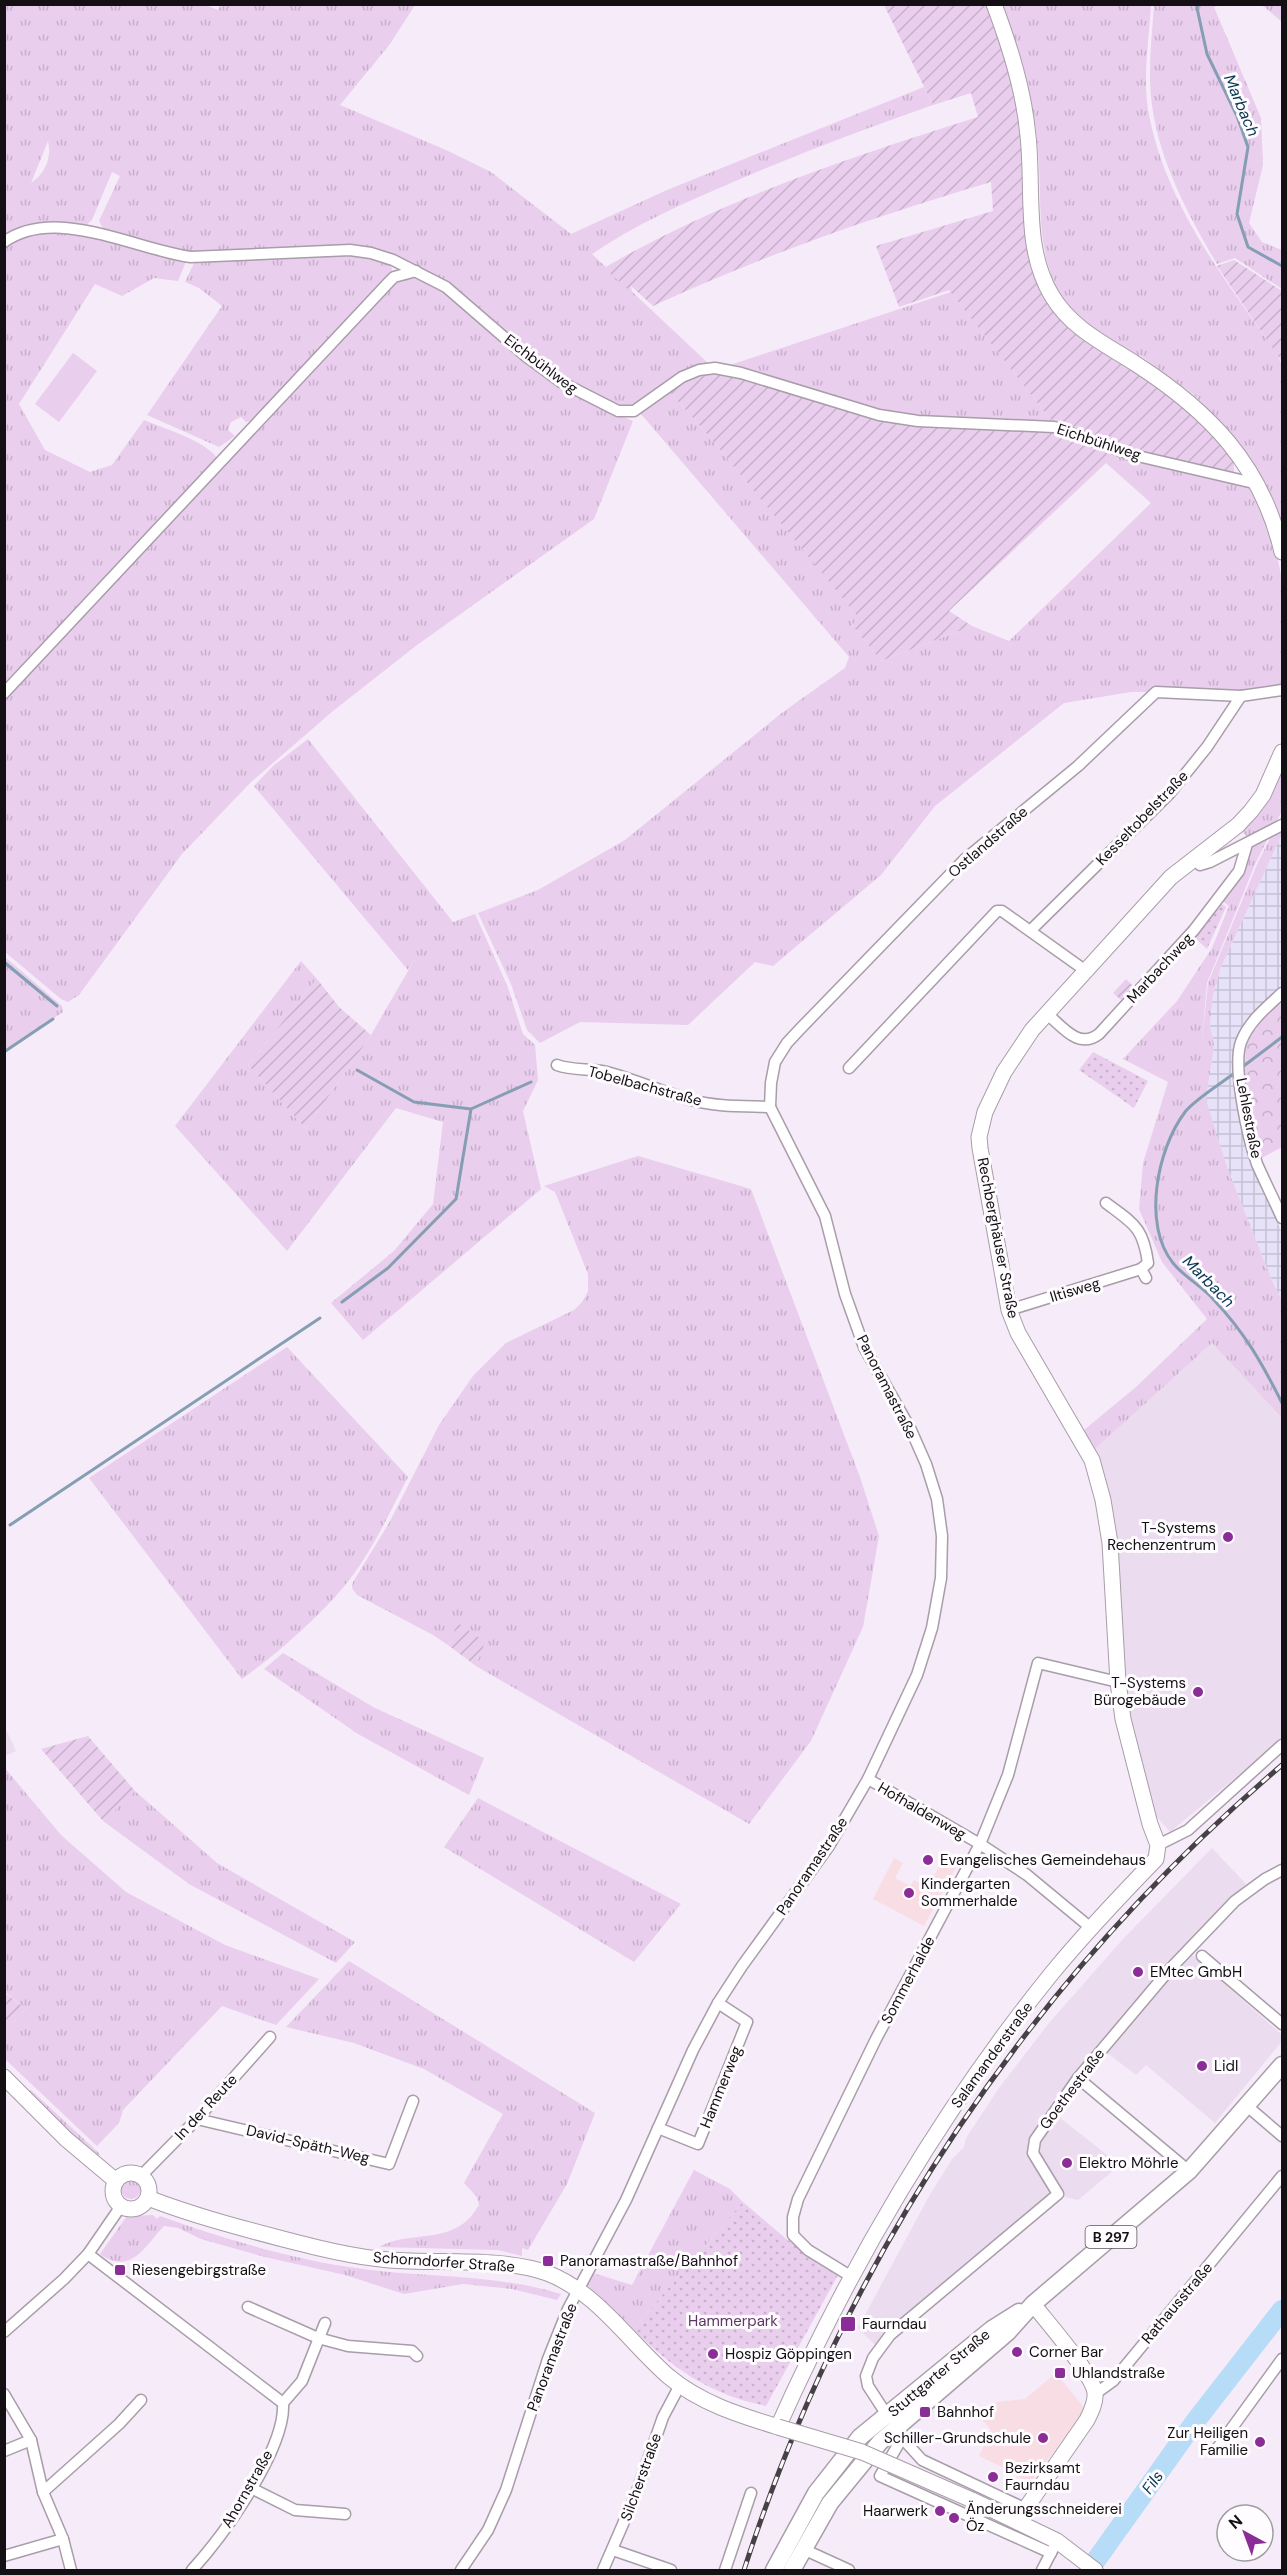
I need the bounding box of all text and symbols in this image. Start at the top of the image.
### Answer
water label: Marbach [1219,71,1264,139]
street label: Eichbühlweg [500,330,582,398]
street label: Eichbühlweg [1054,419,1144,465]
street label: Kesseltobelstraße [1092,766,1192,870]
street label: Ostlandstraße [944,802,1032,882]
street label: Marbachweg [1122,929,1198,1007]
street label: Tobelbachstraße [586,1061,704,1111]
street label: Lehlestraße [1231,1076,1267,1160]
street label: Rechberghäuser Straße [973,1156,1023,1320]
water label: Marbach [1178,1251,1239,1312]
street label: Iltisweg [1047,1273,1103,1307]
street label: Panoramastraße [852,1332,922,1442]
place label: T-Systems Rechenzentrum [1107,1518,1216,1555]
marker: T-Systems Rechenzentrum [1221,1530,1235,1544]
place label: T-Systems Bürogebäude [1094,1673,1186,1710]
marker: T-Systems Bürogebäude [1191,1685,1205,1699]
street label: Hofhaldenweg [874,1778,970,1844]
street label: Panoramastraße [772,1813,852,1919]
place label: Evangelisches Gemeindehaus [940,1850,1146,1870]
marker: Evangelisches Gemeindehaus [921,1853,935,1867]
place label: Kindergarten Sommerhalde [921,1874,1017,1911]
marker: Kindergarten Sommerhalde [902,1886,916,1900]
street label: Sommerhalde [877,1933,939,2027]
place label: EMtec GmbH [1150,1962,1242,1982]
marker: EMtec GmbH [1131,1965,1145,1979]
street label: Salamanderstraße [947,1998,1037,2112]
street label: Hammerweg [695,2043,747,2131]
street label: Goethestraße [1035,2044,1109,2134]
place label: Lidl [1214,2056,1238,2076]
marker: Lidl [1195,2059,1209,2073]
street label: In der Reute [170,2070,242,2144]
street label: David-Späth-Weg [244,2120,372,2168]
place label: Elektro Möhrle [1079,2153,1178,2173]
marker: Elektro Möhrle [1060,2156,1074,2170]
road number: B 297 [1086,2226,1136,2248]
street label: Schorndorfer Straße [372,2247,516,2277]
place label: Panoramastraße/Bahnhof [560,2251,738,2271]
marker: Panoramastraße/Bahnhof [541,2254,555,2268]
street label: Rathausstraße [1137,2258,1217,2348]
place label: Riesengebirgstraße [132,2260,266,2280]
marker: Riesengebirgstraße [113,2263,127,2277]
street label: Panoramastraße [522,2300,582,2414]
park label: Hammerpark [688,2311,778,2331]
place label: Faurndau [862,2314,927,2334]
marker: Faurndau [839,2315,857,2333]
street label: Stuttgarter Straße [884,2324,994,2422]
place label: Corner Bar [1029,2342,1104,2362]
place label: Hospiz Göppingen [725,2344,852,2364]
marker: Corner Bar [1010,2345,1024,2359]
marker: Hospiz Göppingen [706,2347,720,2361]
place label: Uhlandstraße [1072,2363,1165,2383]
marker: Uhlandstraße [1053,2366,1067,2380]
place label: Bahnhof [937,2402,994,2422]
marker: Bahnhof [918,2405,932,2419]
place label: Zur Heiligen Familie [1167,2423,1248,2460]
place label: Schiller-Grundschule [884,2428,1031,2448]
street label: Silcherstraße [616,2430,666,2524]
marker: Schiller-Grundschule [1036,2431,1050,2445]
marker: Zur Heiligen Familie [1253,2435,1267,2449]
street label: Ahornstraße [217,2446,277,2532]
place label: Bezirksamt Faurndau [1005,2458,1081,2495]
water label: Fils [1137,2466,1168,2498]
marker: Bezirksamt Faurndau [986,2470,1000,2484]
place label: Änderungsschneiderei Öz [966,2499,1122,2536]
place label: Haarwerk [863,2501,928,2521]
north arrow [1215,2503,1275,2563]
marker: Haarwerk [933,2504,947,2518]
text: N [1224,2510,1247,2534]
marker: Änderungsschneiderei Öz [947,2511,961,2525]

